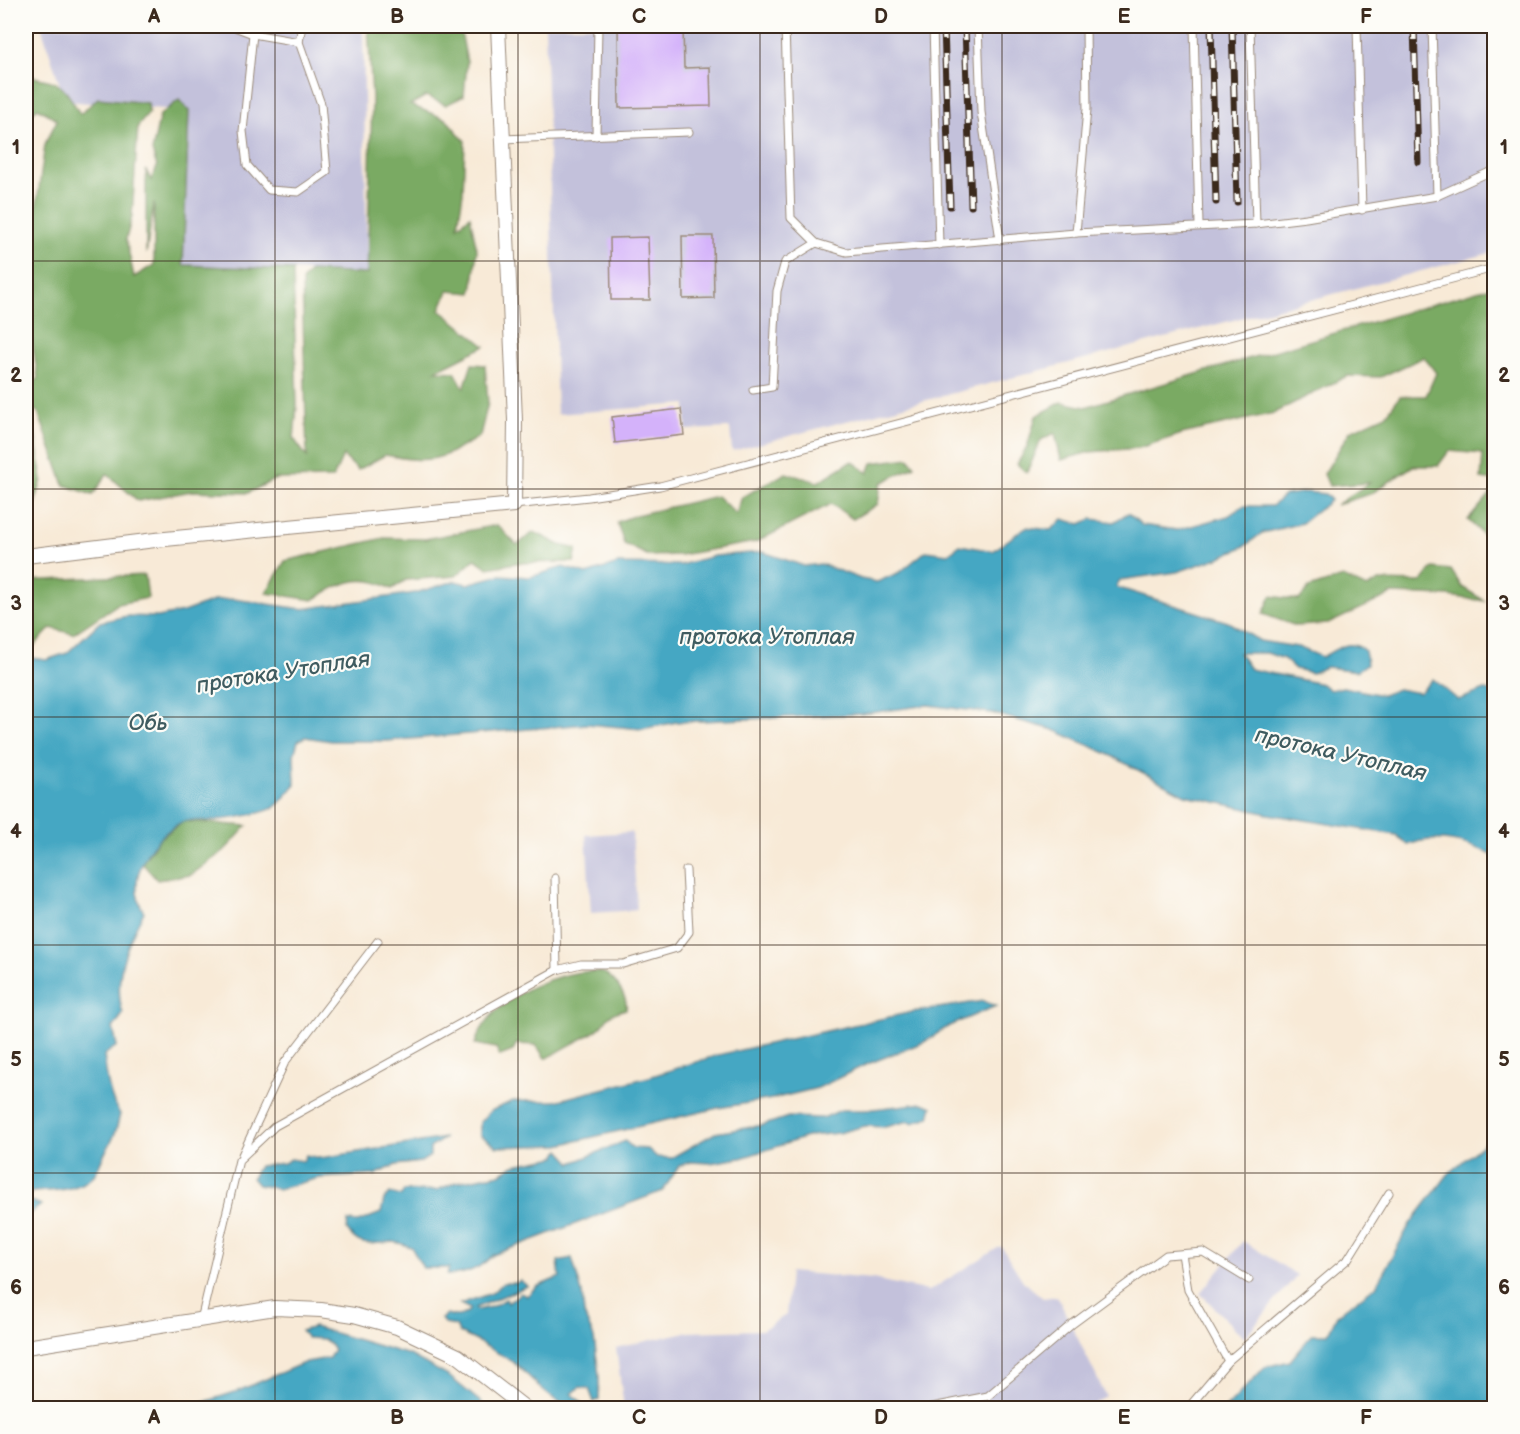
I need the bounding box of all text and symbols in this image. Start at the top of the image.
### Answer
text: A [147,5,161,29]
text: B [390,5,404,29]
text: C [632,5,646,29]
text: D [874,5,888,29]
text: E [1118,5,1131,29]
text: F [1360,5,1372,29]
text: 1 [12,136,20,160]
text: 1 [1500,136,1508,160]
text: 2 [10,364,22,388]
text: 2 [1498,364,1510,388]
text: 3 [10,592,22,616]
text: 3 [1498,592,1510,616]
water label: протока Утоплая [679,624,855,651]
water label: протока Утоплая [194,645,372,700]
water label: Обь [129,710,167,737]
water label: протока Утоплая [1252,722,1429,787]
text: 4 [10,820,22,844]
text: 4 [1498,820,1510,844]
text: 5 [10,1048,22,1072]
text: 5 [1498,1048,1510,1072]
text: 6 [10,1276,22,1300]
text: 6 [1498,1276,1510,1300]
text: A [147,1406,161,1430]
text: B [390,1406,404,1430]
text: C [632,1406,646,1430]
text: D [874,1406,888,1430]
text: E [1118,1406,1131,1430]
text: F [1360,1406,1372,1430]

